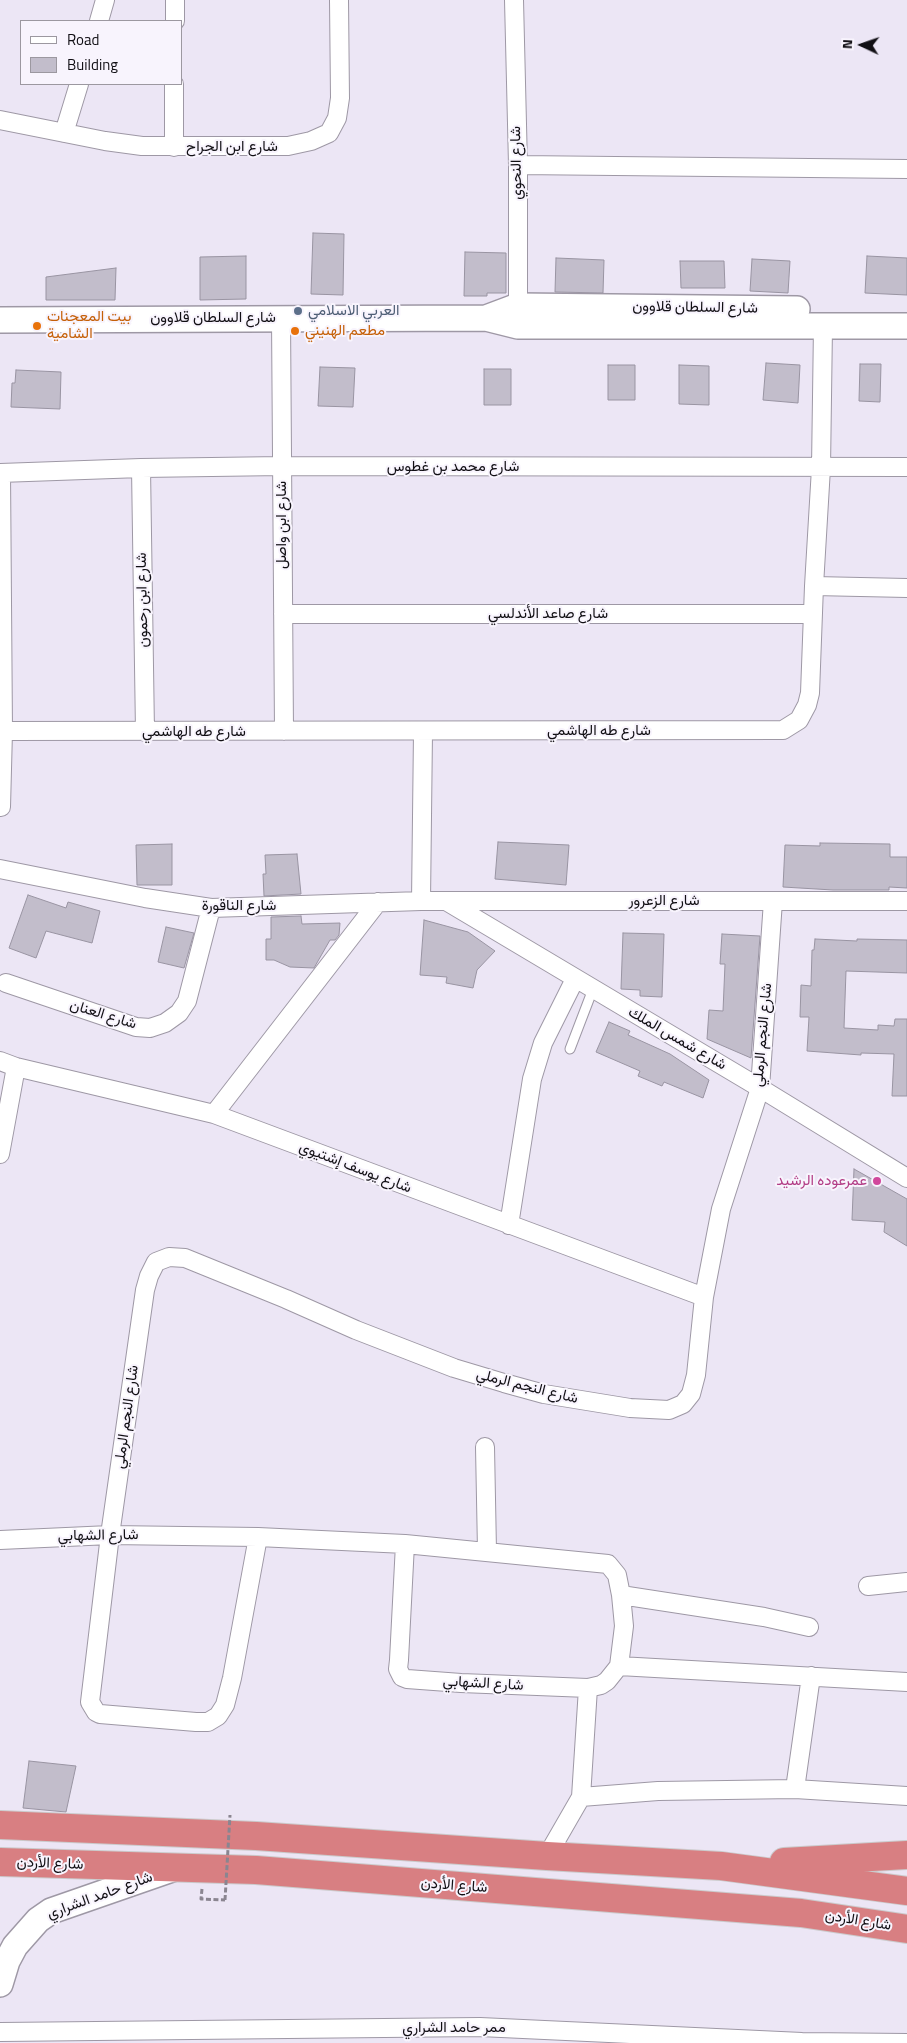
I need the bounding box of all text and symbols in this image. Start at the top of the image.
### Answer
legend [20,20,182,85]
north arrow [837,20,887,70]
text: Road [67,28,99,51]
text: N [836,39,857,50]
text: Building [67,53,118,76]
street label: شارع النحوي [507,126,527,200]
street label: شارع ابن الجراح [186,138,278,156]
street label: شارع السلطان قلاوون [632,298,758,318]
place label: العربي الاسلامي [308,302,400,320]
marker: العربي الاسلامي [292,305,304,317]
place label: بيت المعجنات الشامية [47,308,131,343]
street label: شارع السلطان قلاوون [150,309,276,327]
marker: بيت المعجنات الشامية [31,320,43,332]
place label: مطعم الهنيني [305,322,385,340]
marker: مطعم الهنيني [289,325,301,337]
street label: شارع محمد بن غطوس [387,458,519,476]
street label: شارع ابن واصل [273,481,291,569]
street label: شارع ابن رحمون [133,552,153,648]
street label: شارع صاعد الأندلسي [488,605,608,623]
street label: شارع طه الهاشمي [547,722,651,740]
street label: شارع طه الهاشمي [142,723,246,741]
street label: شارع الزعرور [628,892,700,910]
street label: شارع الناقورة [202,897,276,915]
street label: شارع النجم الرملي [749,982,777,1088]
street label: شارع العنان [67,996,139,1034]
street label: شارع شمس الملك [625,1004,729,1074]
street label: شارع يوسف إشتيوي [296,1138,414,1198]
place label: عمرعوده الرشيد [776,1172,867,1190]
marker: عمرعوده الرشيد [871,1175,883,1187]
street label: شارع النجم الرملي [111,1364,143,1470]
street label: شارع النجم الرملي [474,1366,580,1408]
street label: شارع الشهابي [57,1526,139,1546]
street label: شارع الشهابي [442,1673,524,1695]
street label: شارع الأردن [16,1854,84,1874]
street label: شارع حامد الشراري [45,1869,155,1923]
street label: شارع الأردن [420,1875,488,1897]
street label: شارع الأردن [824,1907,892,1935]
street label: ممر حامد الشراري [402,2019,506,2037]

